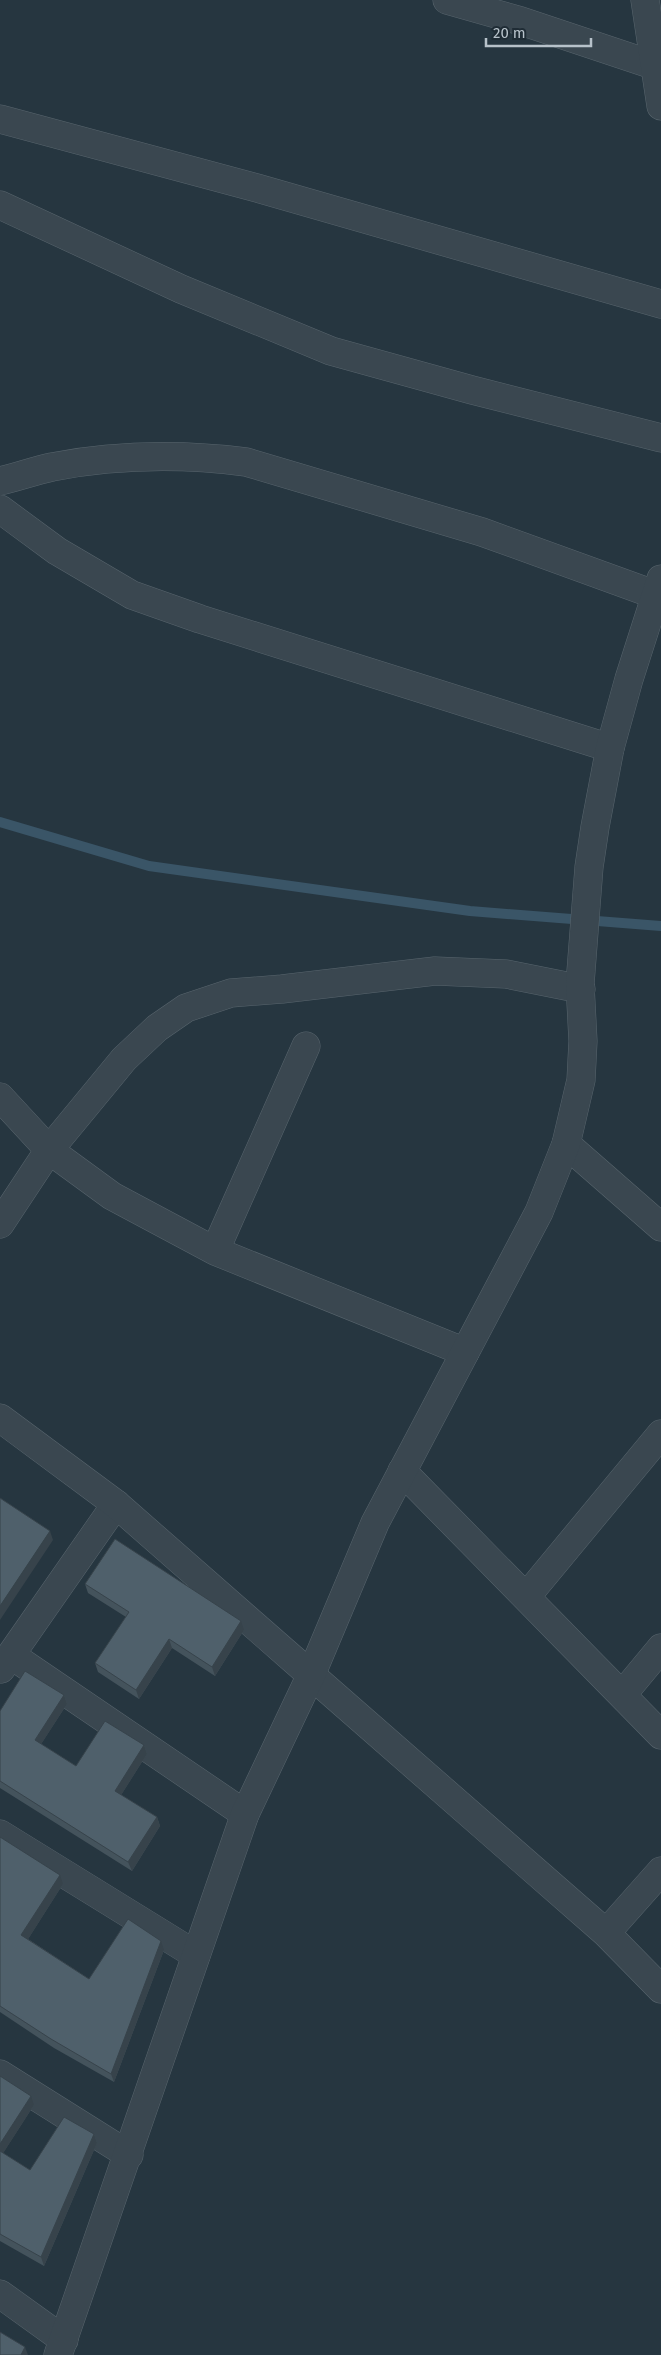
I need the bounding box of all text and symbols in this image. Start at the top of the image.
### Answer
scale bar [486,15,591,47]
text: 20 m [493,24,526,42]

